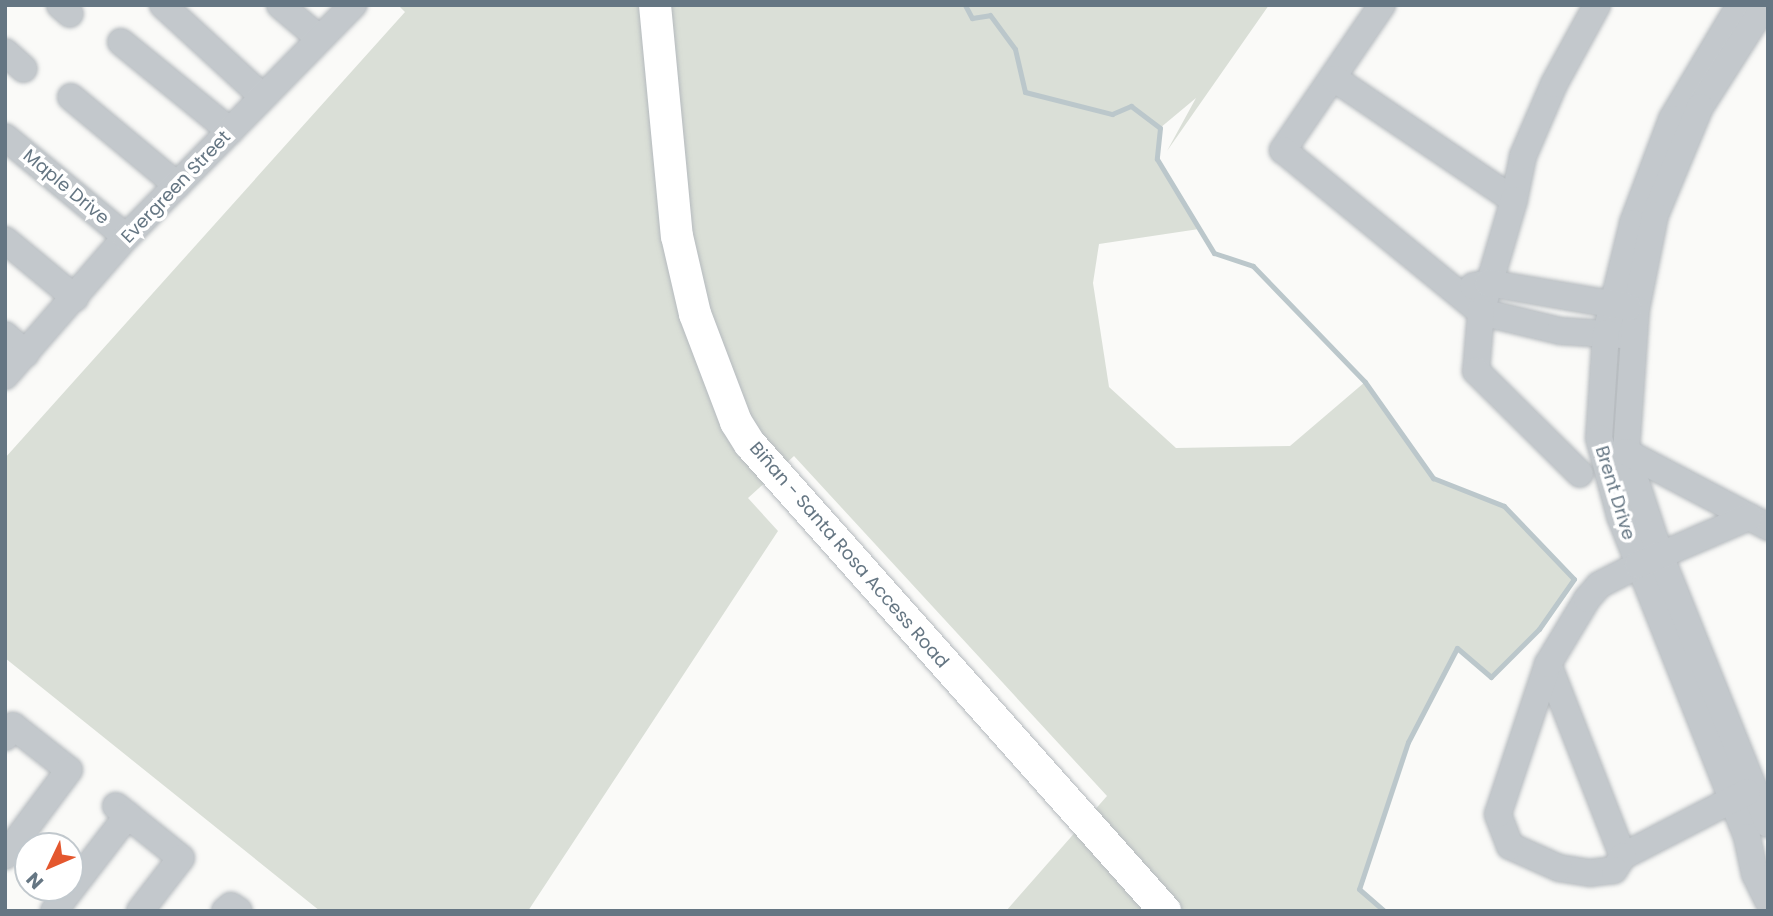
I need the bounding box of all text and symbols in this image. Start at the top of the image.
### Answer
street label: Evergreen Street [117,126,235,248]
street label: Maple Drive [19,145,113,229]
street label: Biñan - Santa Rosa Access Road [745,438,953,672]
street label: Brent Drive [1591,444,1639,542]
north arrow [14,832,84,902]
text: N [20,866,50,895]

